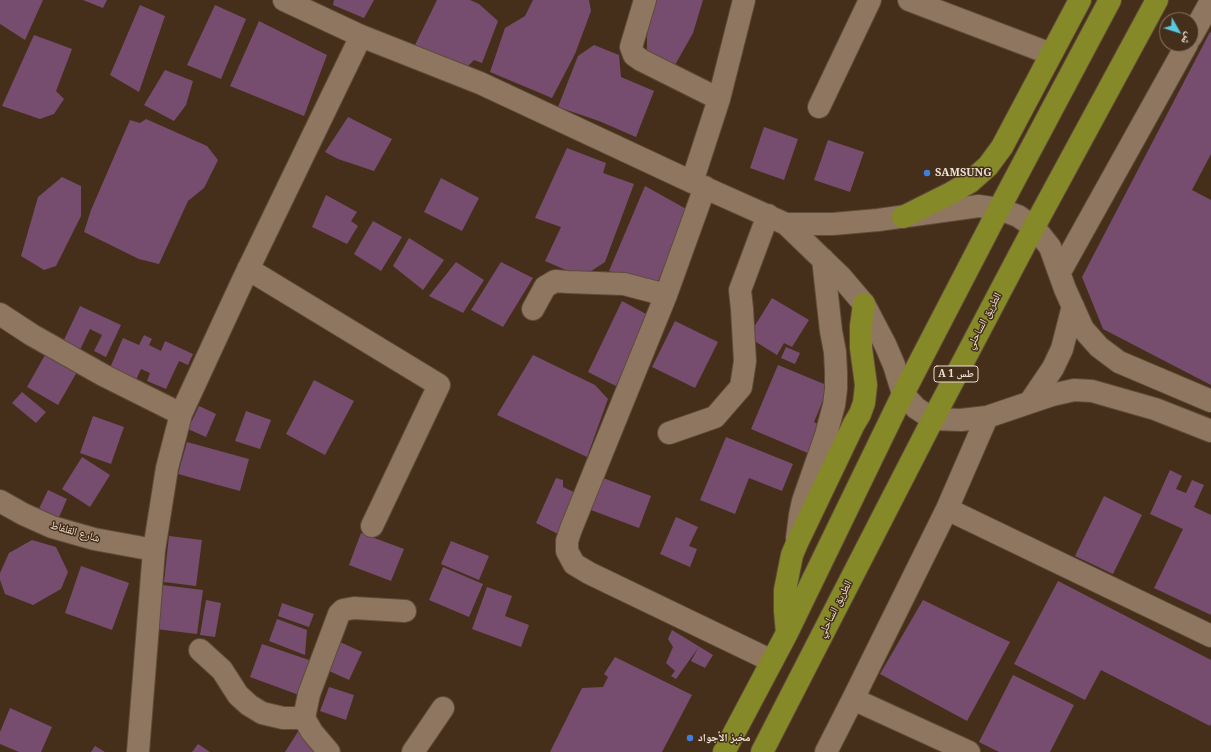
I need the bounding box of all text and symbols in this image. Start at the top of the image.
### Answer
north arrow [1159,12,1199,52]
text: ش [1178,30,1197,48]
place label: SAMSUNG [935,166,992,180]
marker: SAMSUNG [922,168,932,178]
street label: الطريق الساحلي [964,290,1004,352]
road number: A 1 طس [934,366,978,382]
street label: شارع القلفاط [49,519,101,545]
street label: الطريق الساحلي [815,578,855,640]
place label: مخبز الأجواد [698,731,750,745]
marker: مخبز الأجواد [685,733,695,743]

